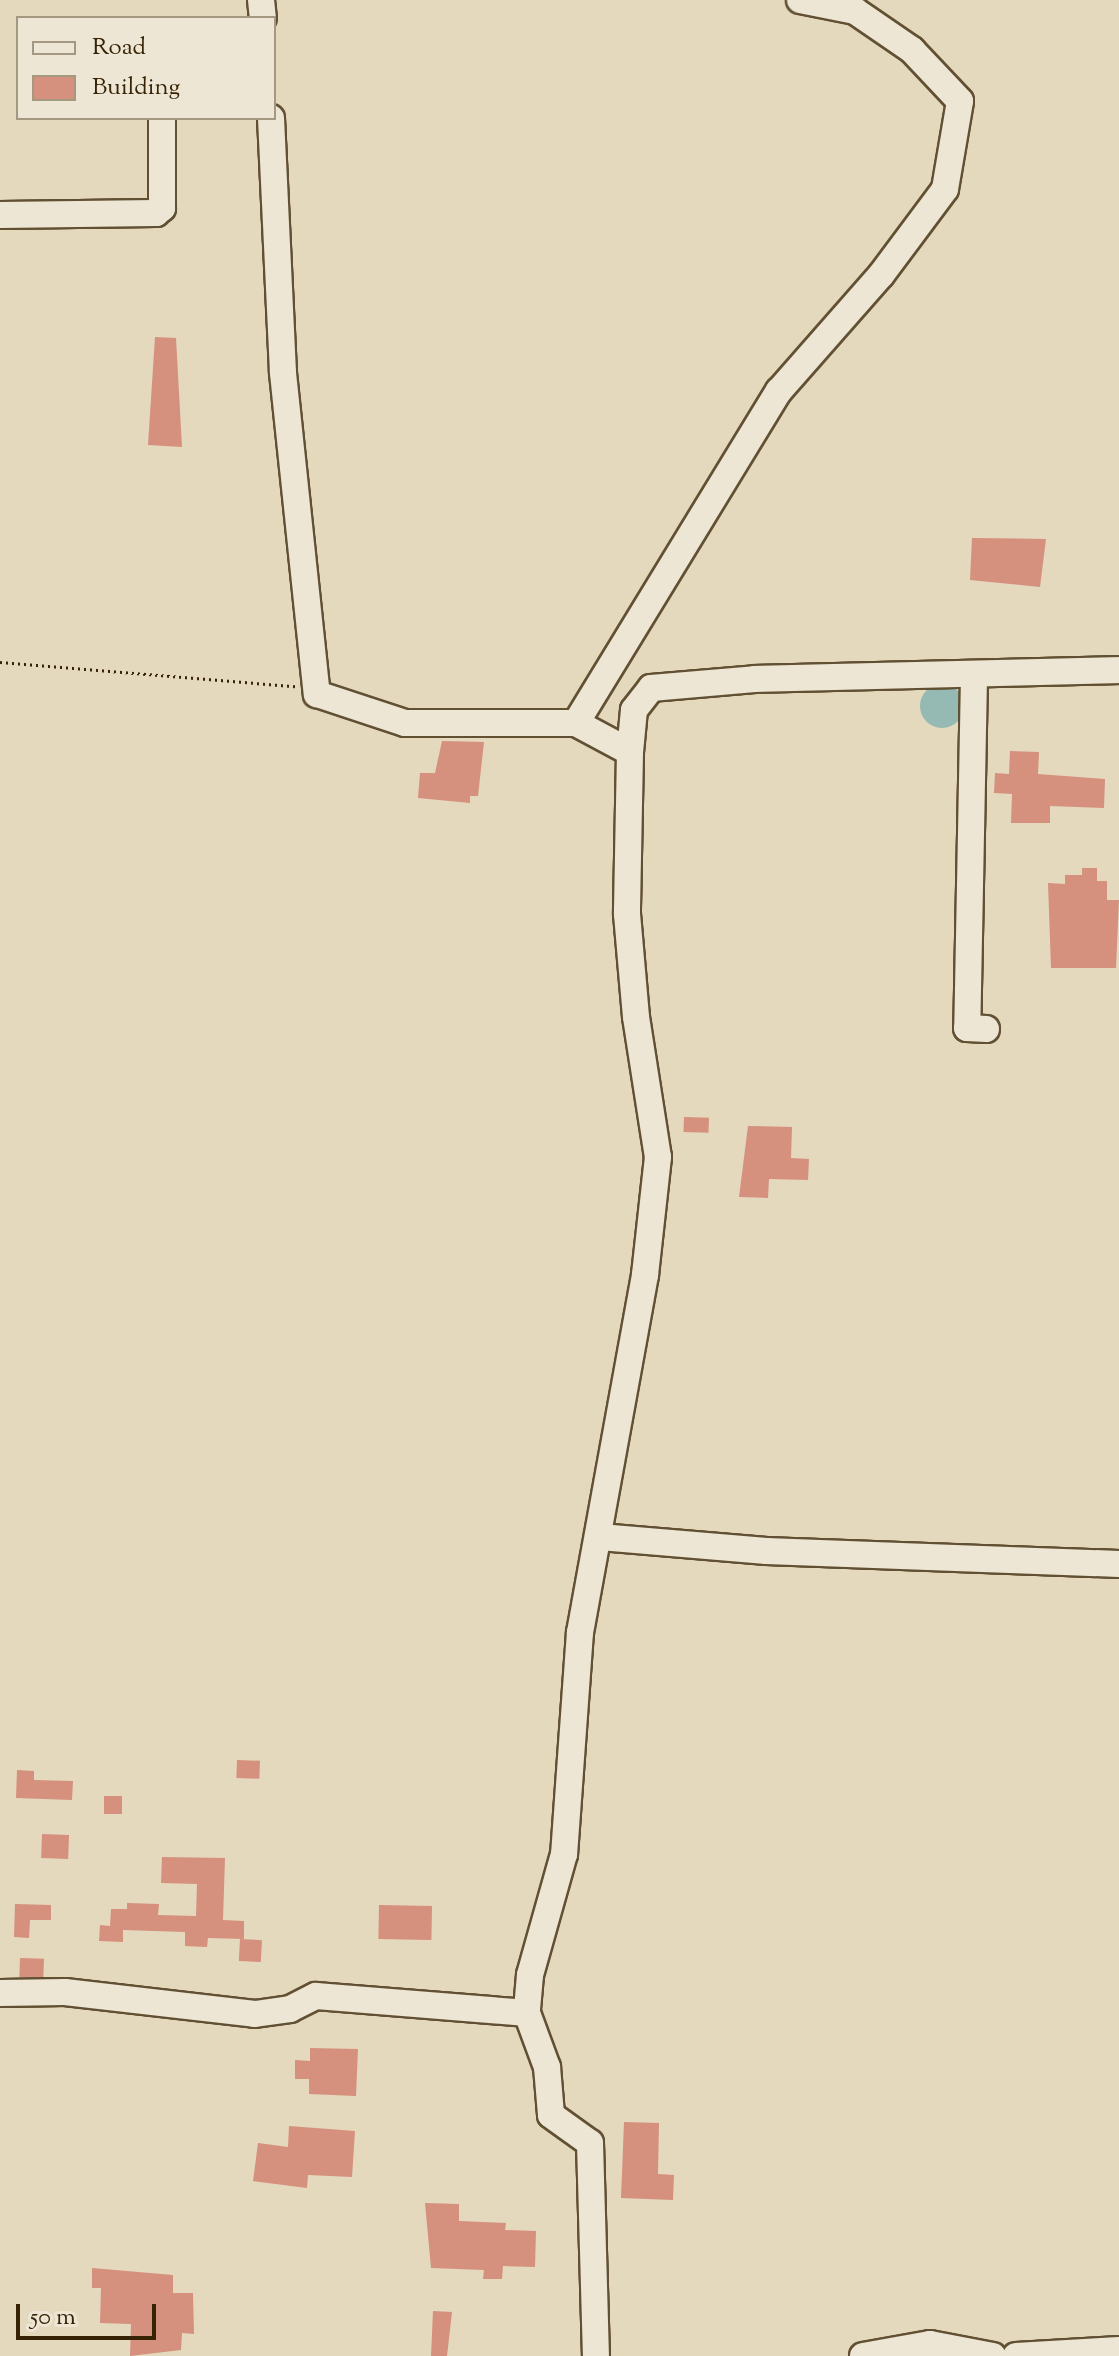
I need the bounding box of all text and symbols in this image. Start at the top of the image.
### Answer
legend [16,16,276,120]
text: Road [92,31,146,65]
text: Building [92,71,180,105]
scale bar [20,2288,160,2338]
text: 50 m [30,2301,76,2335]

